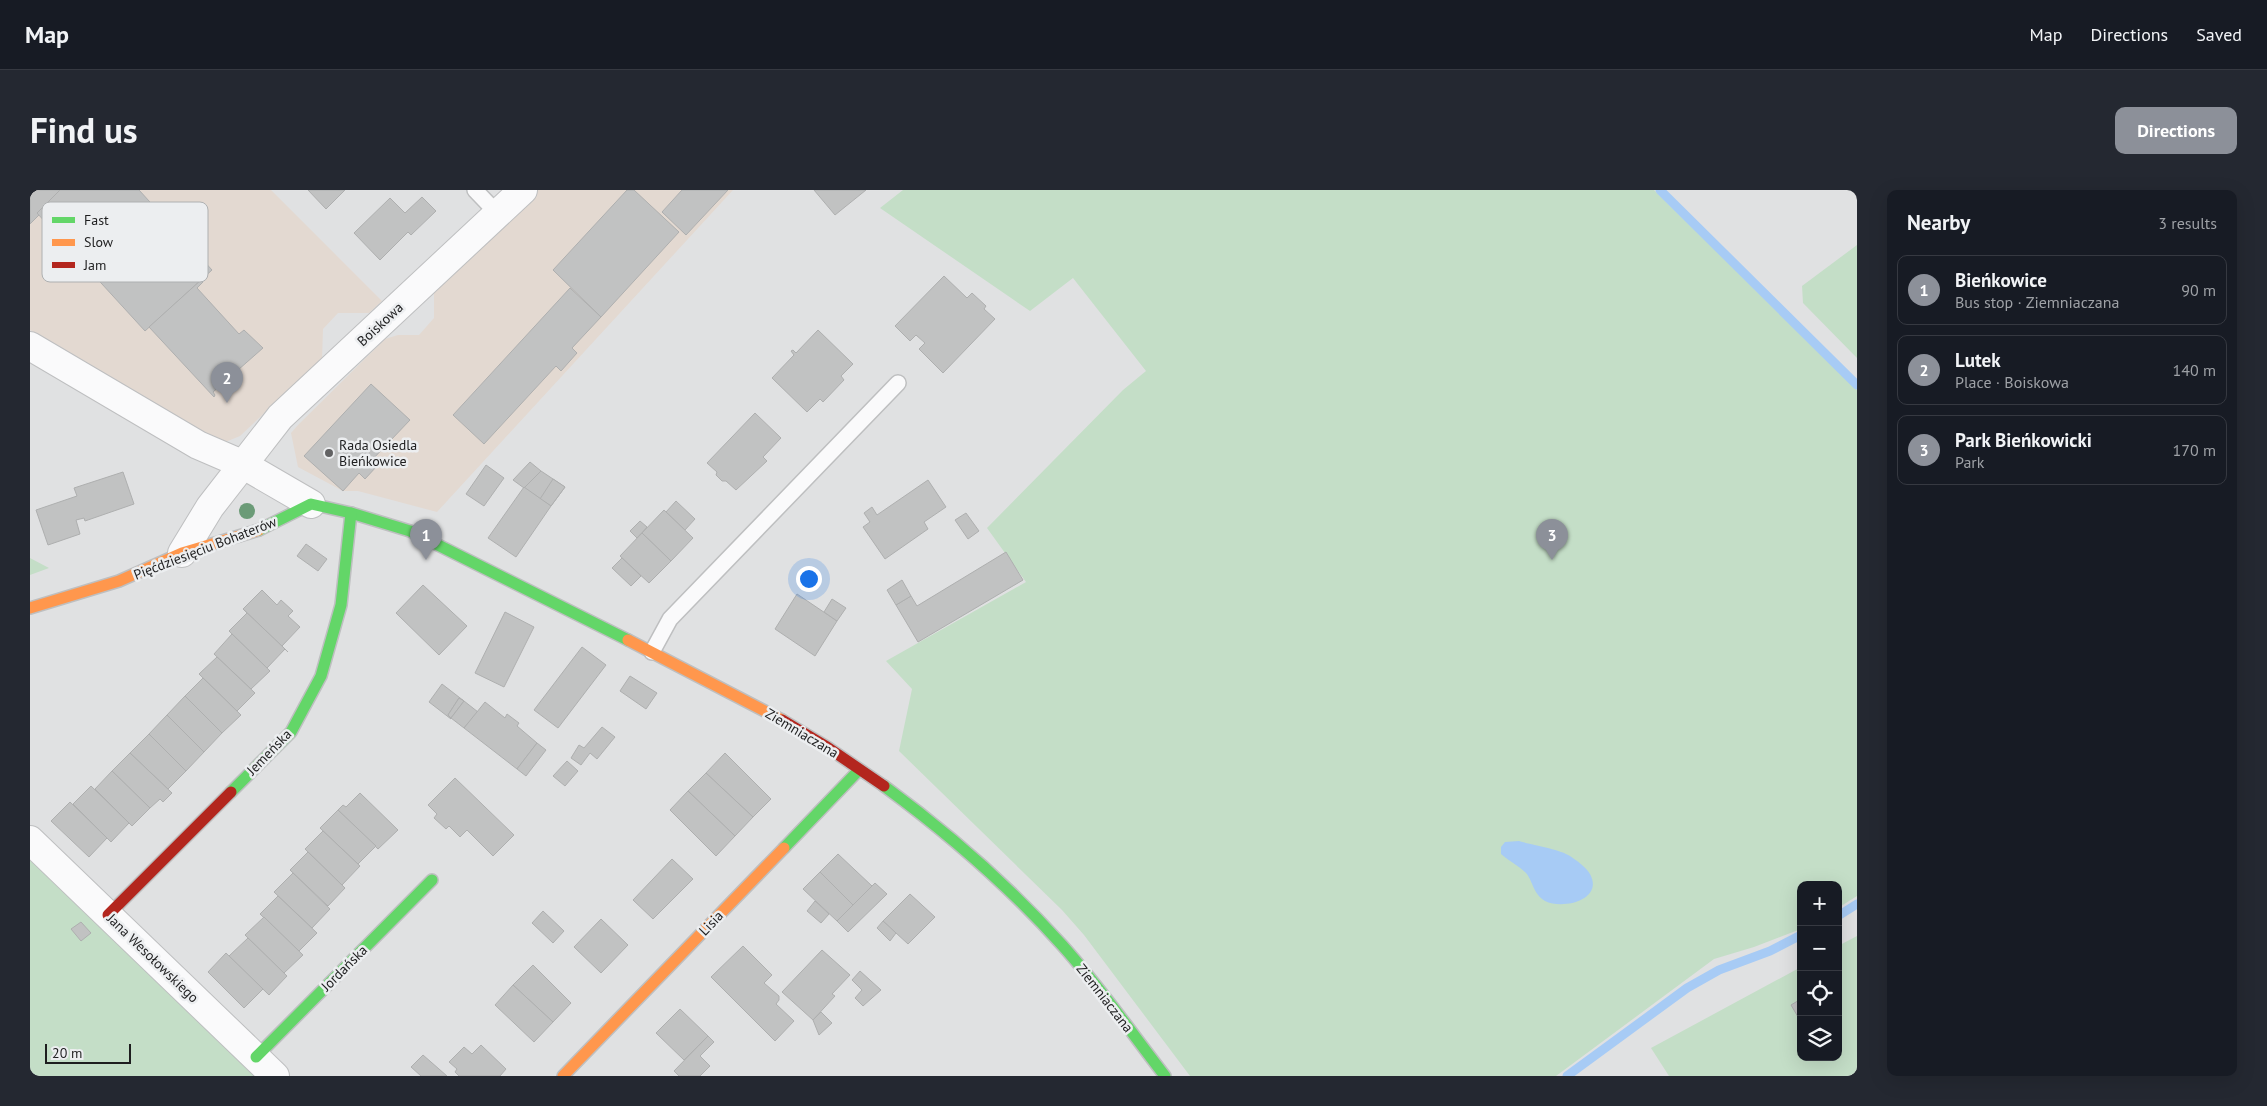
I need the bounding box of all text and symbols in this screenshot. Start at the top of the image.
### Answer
text: Map [25,19,69,50]
text: Map [2030,23,2062,46]
text: Directions [2090,23,2168,46]
text: Saved [2196,23,2242,46]
text: Find us [30,107,138,153]
button: Directions [2115,107,2237,154]
legend [42,202,208,282]
text: Nearby [1907,209,1970,236]
text: Fast [84,211,109,229]
text: 3 results [2158,213,2217,233]
text: Slow [84,233,114,251]
text: Jam [83,256,106,274]
text: Bieńkowice [1955,268,2047,292]
text: 1 [1919,280,1929,300]
text: 90 m [2181,280,2216,300]
text: Bus stop · Ziemniaczana [1955,292,2120,312]
street label: Boiskowa [353,298,407,350]
text: Lutek [1955,348,2001,372]
text: 2 [1919,360,1929,380]
text: 140 m [2173,360,2216,380]
pin: 2 [211,362,243,403]
text: Place · Boiskowa [1955,372,2069,392]
text: Park Bieńkowicki [1955,428,2092,452]
place label: Rada Osiedla Bieńkowice [339,436,417,470]
text: 3 [1919,440,1929,460]
text: 170 m [2173,440,2216,460]
marker: Rada Osiedla Bieńkowice [323,447,335,459]
text: Park [1955,452,1984,472]
street label: Pięćdziesięciu Bohaterów [131,512,280,584]
pin: 1 [410,519,442,560]
pin: 3 [1536,519,1568,560]
your location [796,566,822,592]
street label: Ziemniaczana [762,704,842,762]
street label: Jemeńska [242,725,295,779]
map controls [1797,881,1842,1061]
button: + [1797,881,1842,926]
street label: Lisia [695,907,727,939]
street label: Jana Wesołowskiego [103,909,203,1006]
button: − [1797,926,1842,971]
street label: Jordańska [316,941,371,996]
street label: Ziemniaczana [1073,960,1137,1036]
button: locate [1797,971,1842,1016]
button: layers [1797,1016,1842,1061]
scale bar [45,1041,131,1064]
text: 20 m [52,1044,82,1062]

